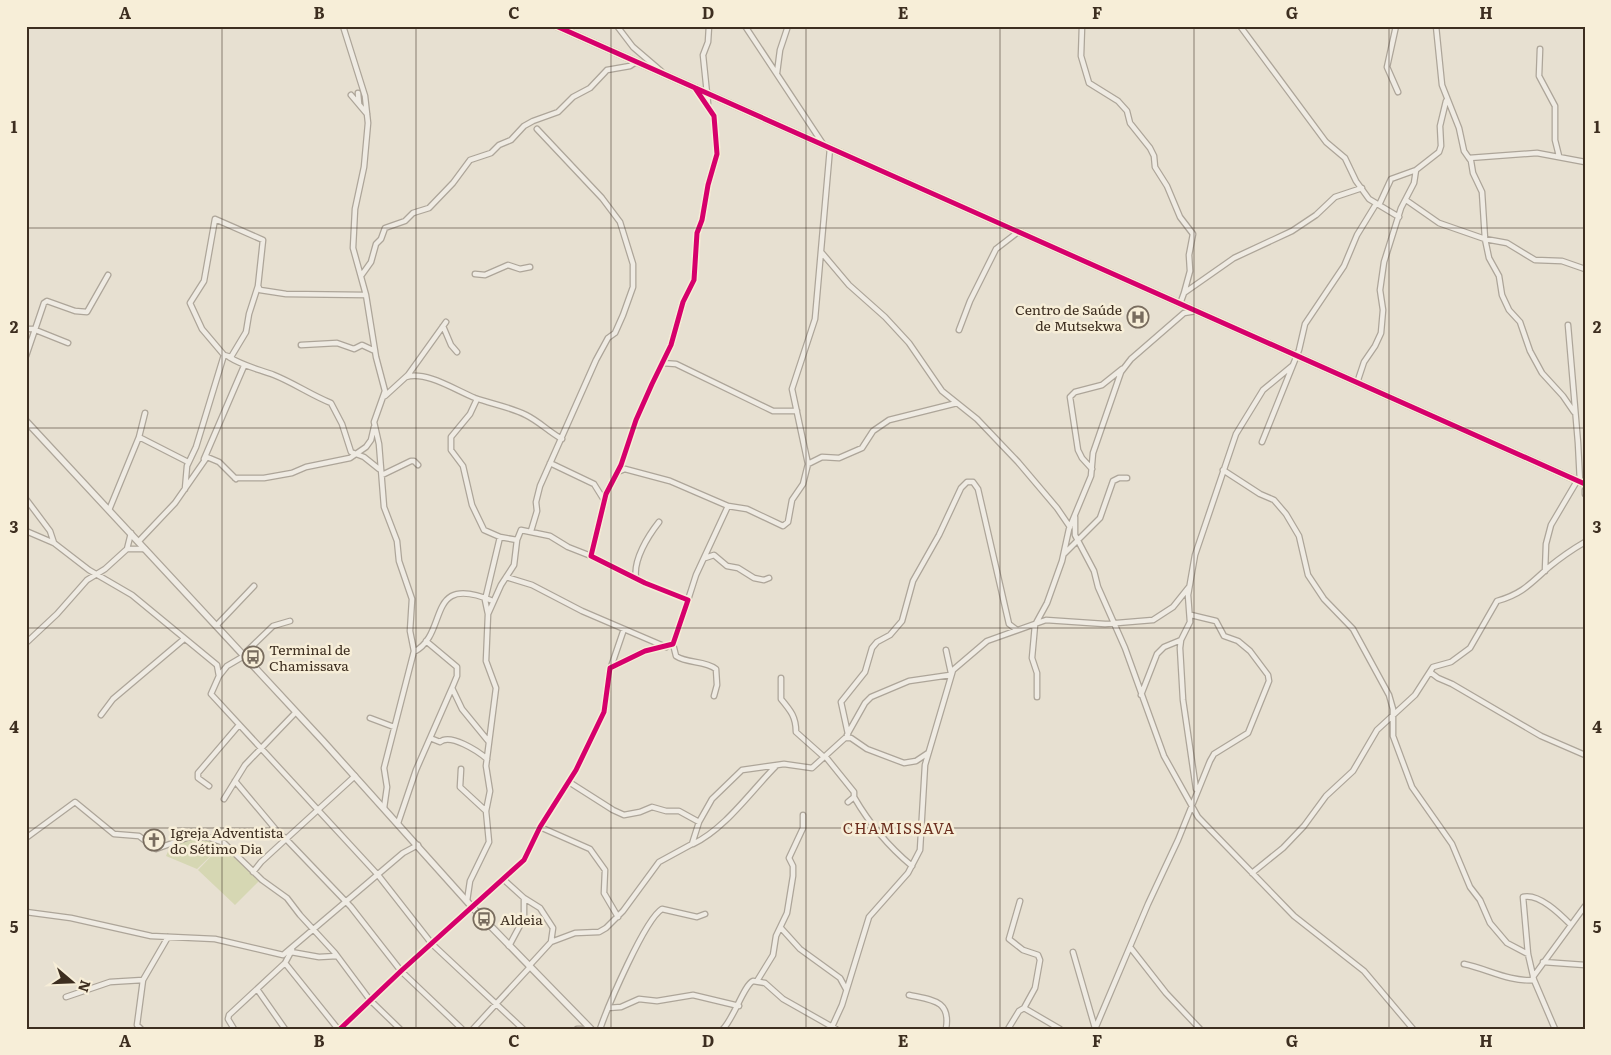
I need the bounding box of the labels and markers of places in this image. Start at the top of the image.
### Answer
place label: Centro de Saúde de Mutsekwa [1015,299,1122,335]
hospital icon: Centro de Saúde de Mutsekwa [1126,305,1150,329]
place label: Terminal de Chamissava [269,639,350,675]
bus stop icon: Terminal de Chamissava [241,645,265,669]
place label: Igreja Adventista do Sétimo Dia [170,822,284,858]
church icon: Igreja Adventista do Sétimo Dia [142,828,166,852]
bus stop icon: Aldeia [472,907,496,931]
place label: Aldeia [500,909,543,929]

